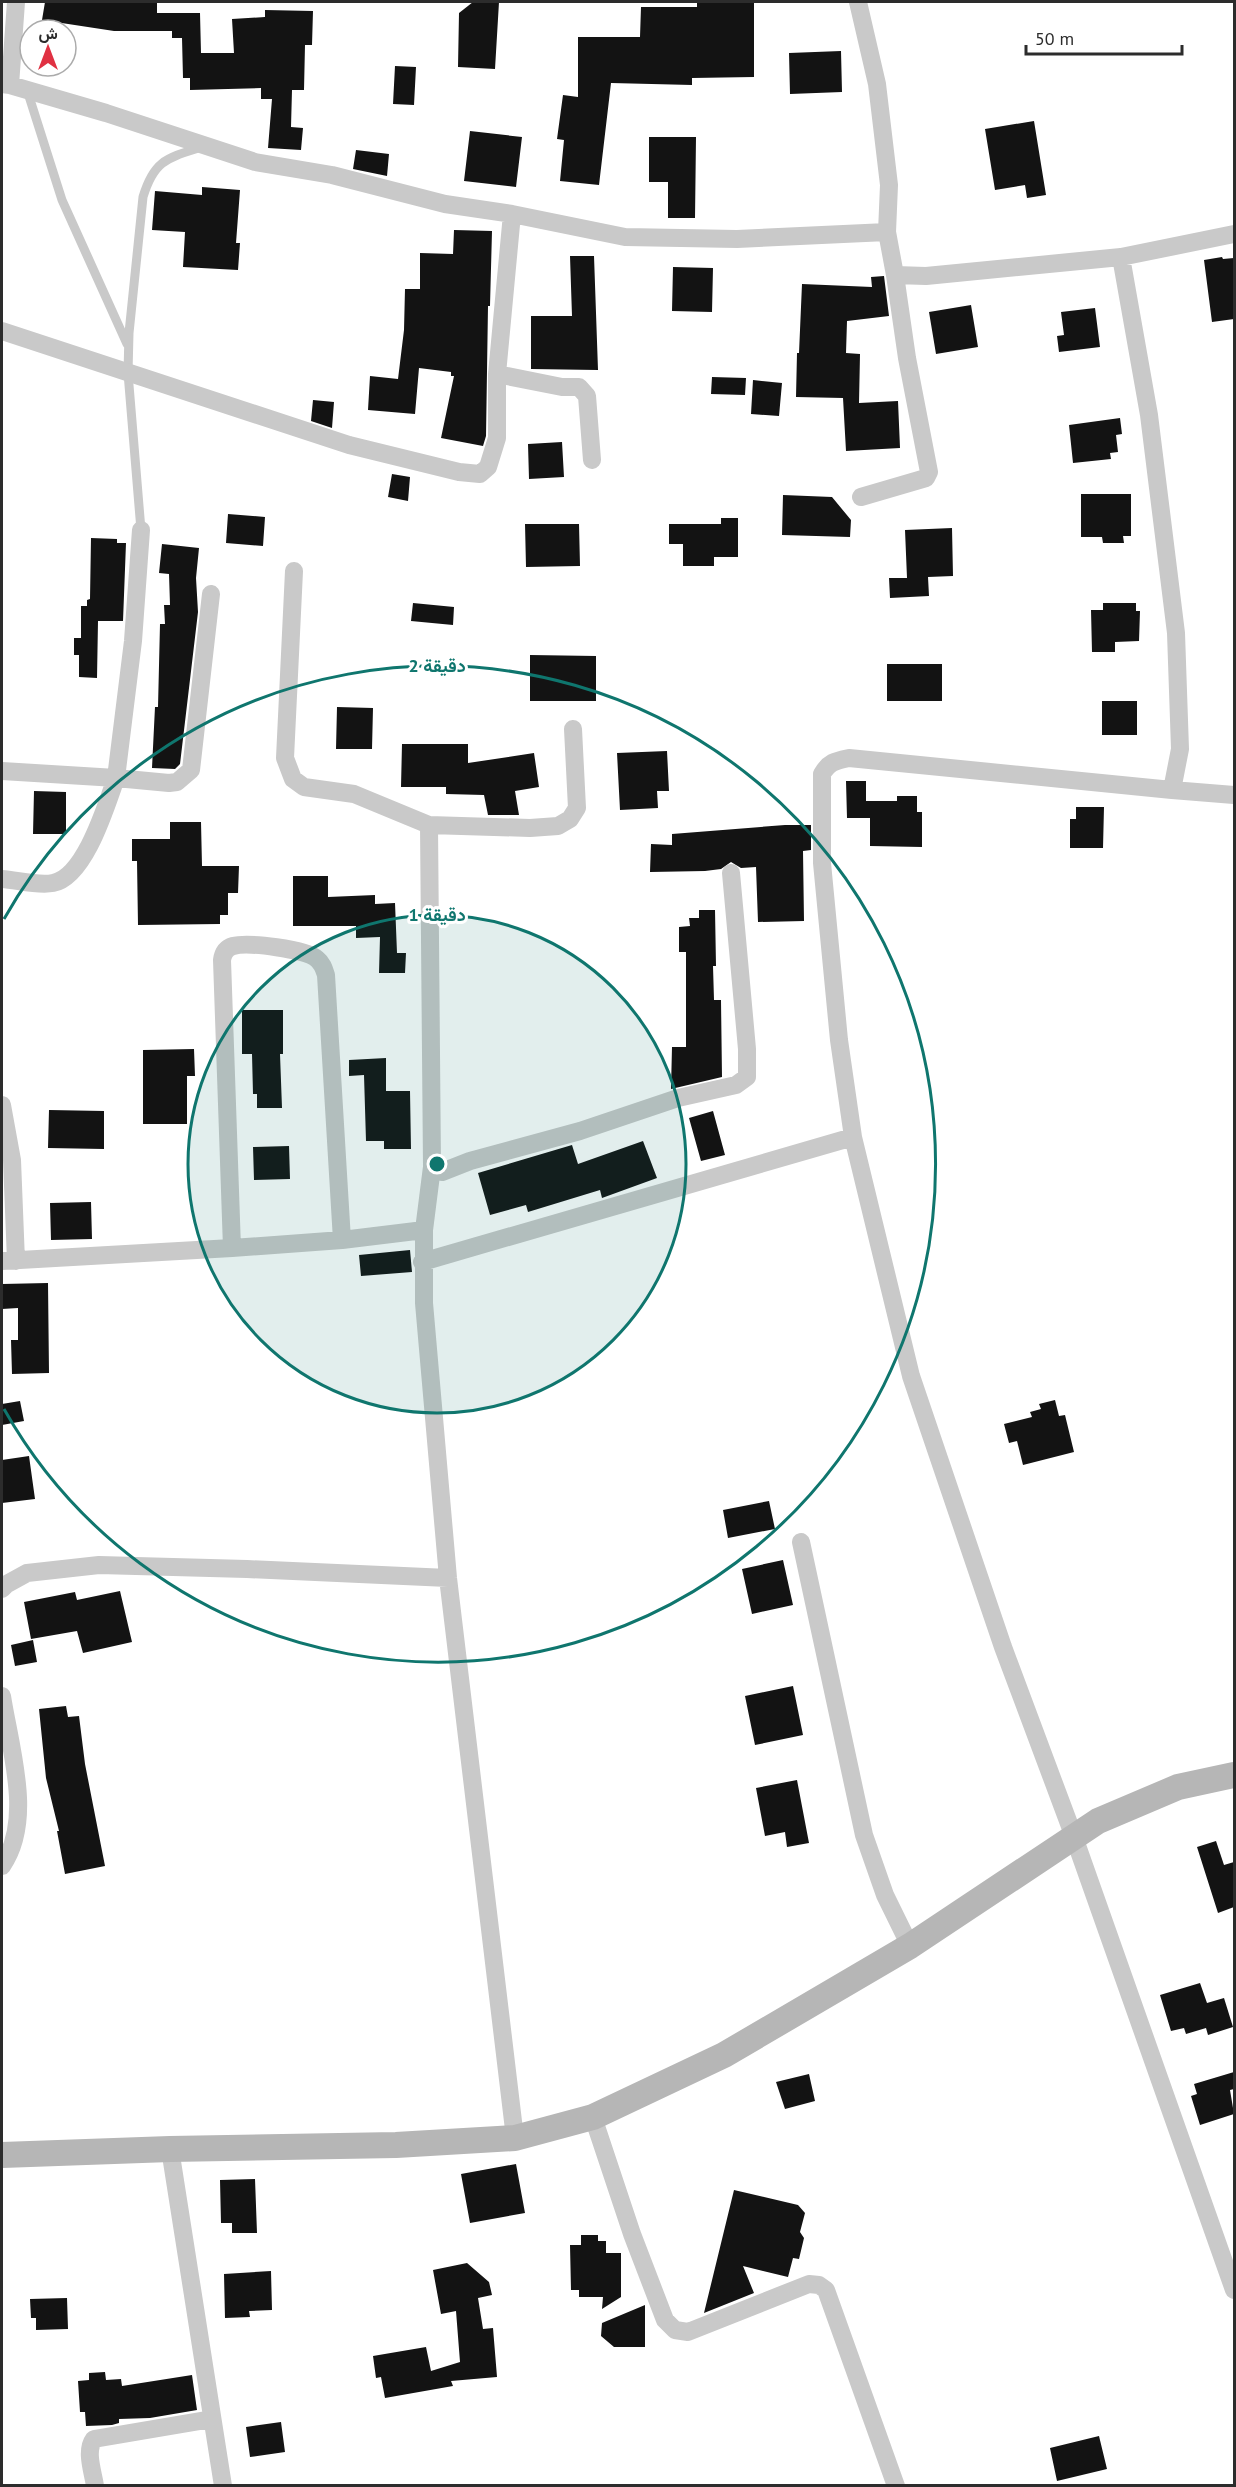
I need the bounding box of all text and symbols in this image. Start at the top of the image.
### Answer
north arrow [18,18,78,78]
scale bar [1026,18,1182,56]
text: ش [38,23,58,43]
text: 50 m [1035,27,1074,50]
text: 2 دقيقة [408,654,466,677]
text: 1 دقيقة [408,903,466,926]
centre of rings [427,1154,447,1174]

